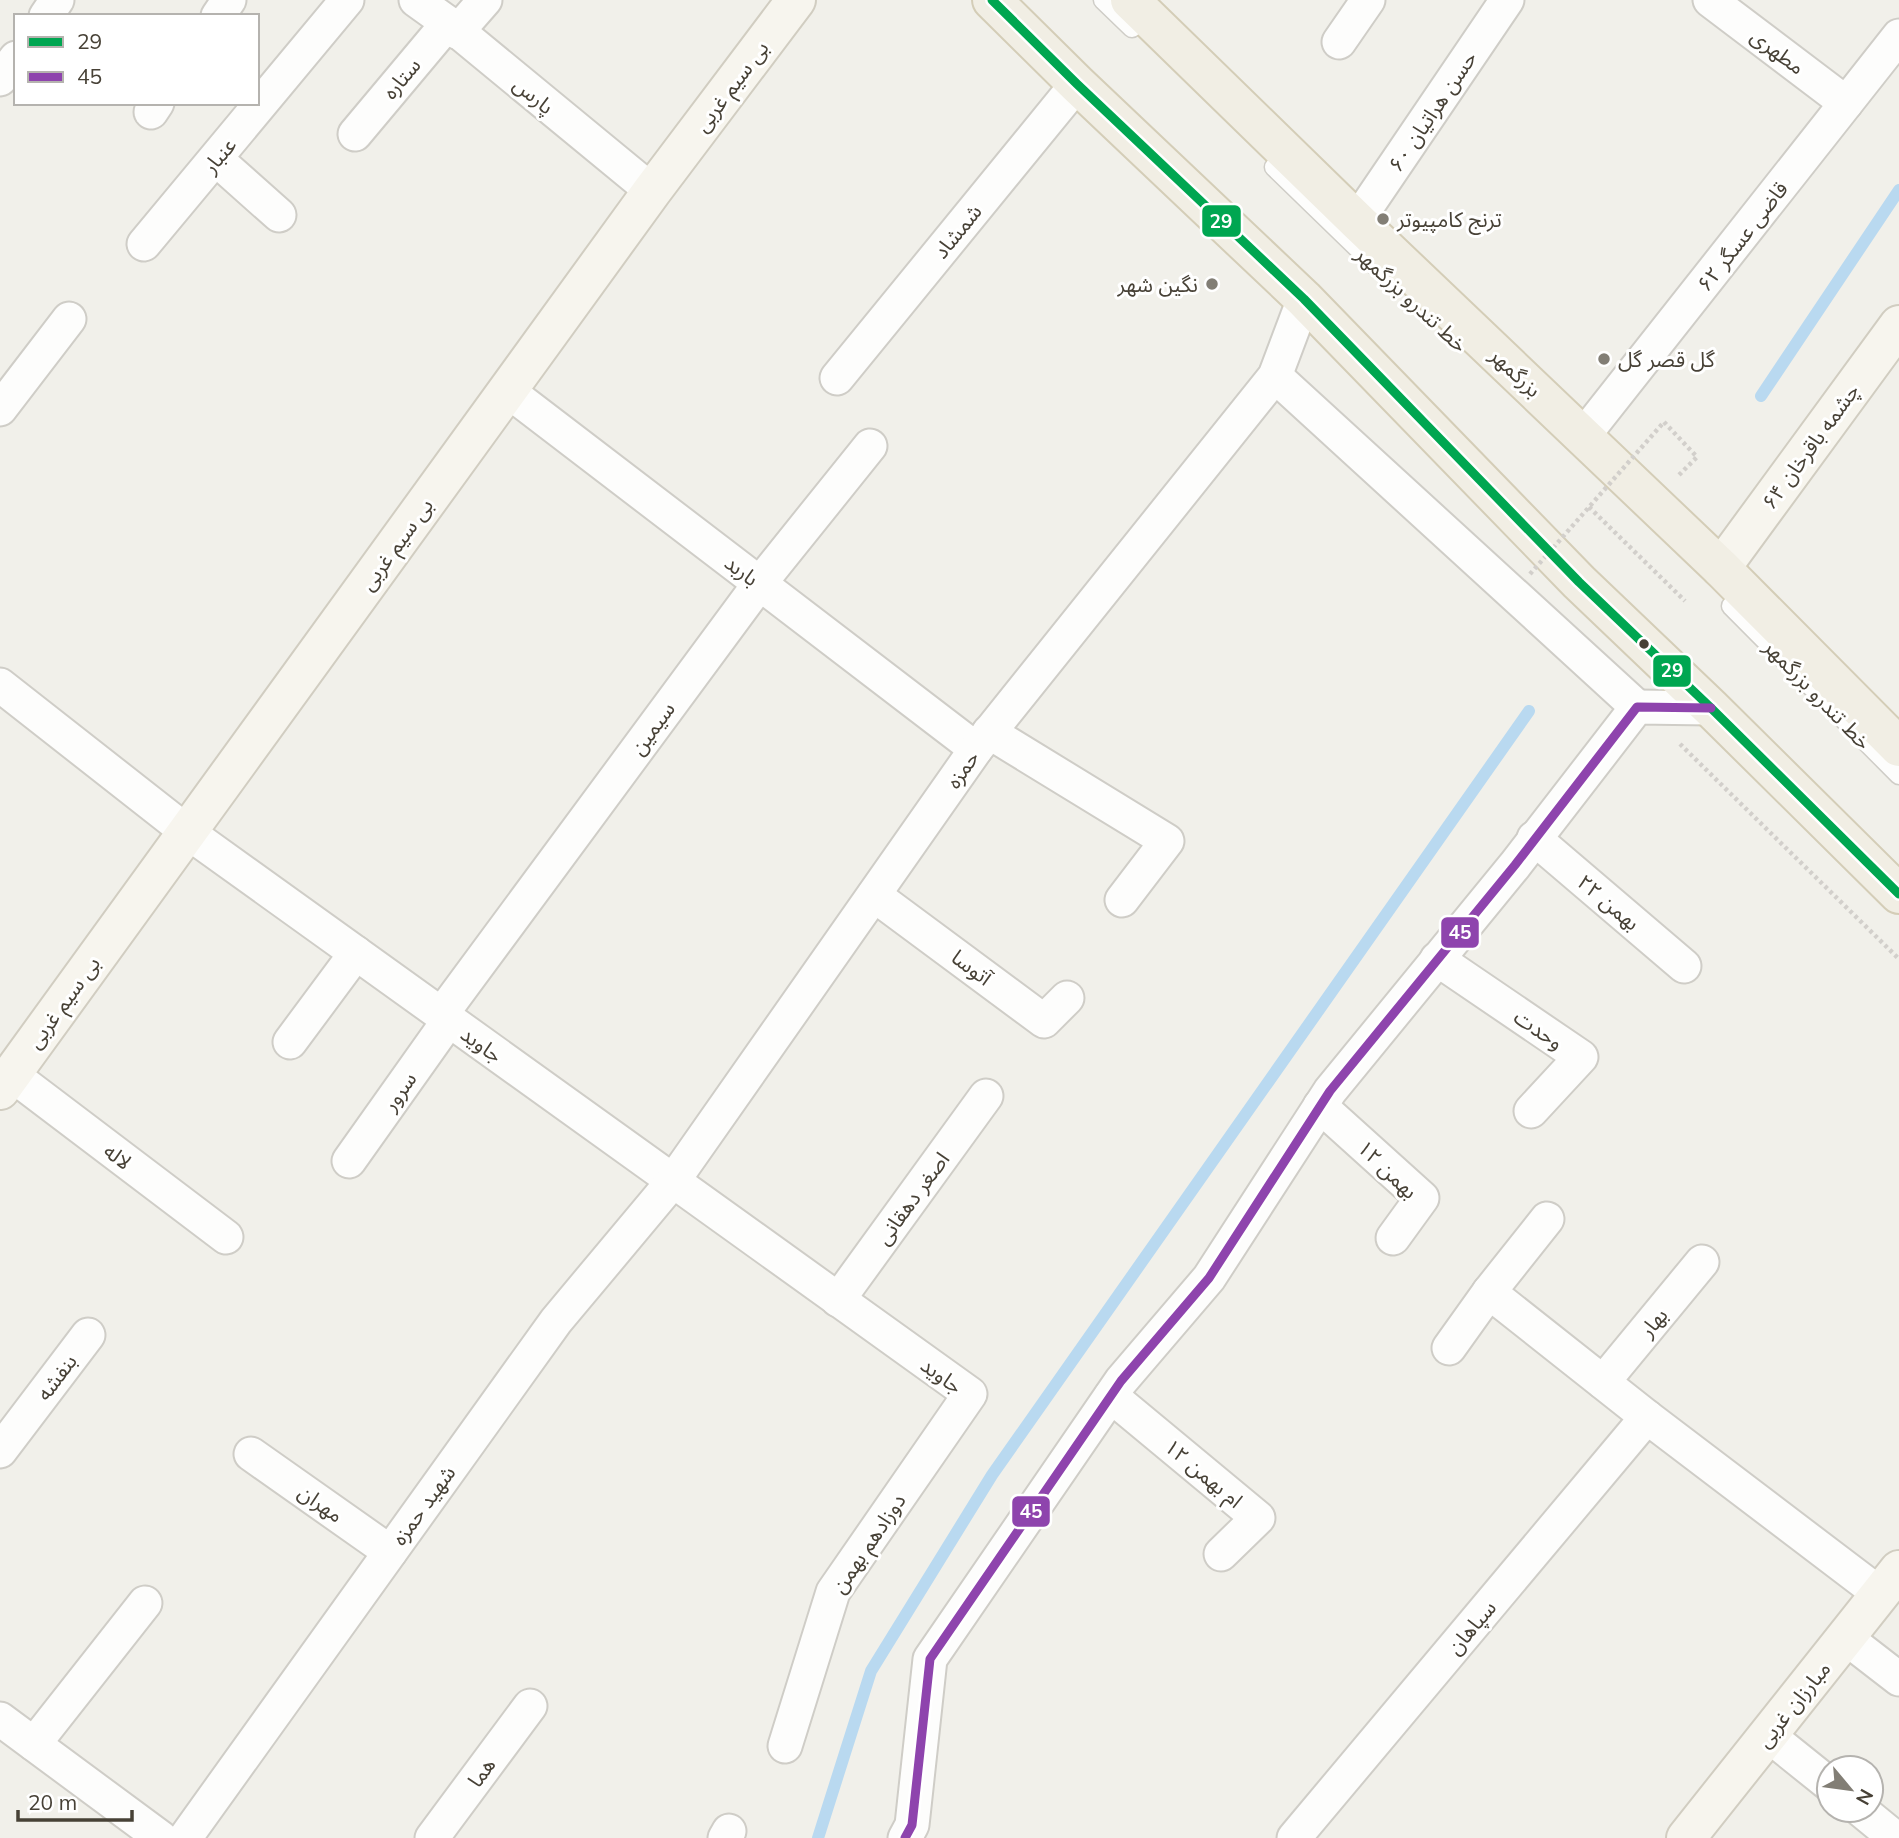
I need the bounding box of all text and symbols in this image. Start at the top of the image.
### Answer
legend [14,14,259,105]
street label: مطهری [1746,22,1810,80]
text: 29 [77,28,102,54]
street label: بی سیم غربی [688,35,776,139]
street label: حسن هراتیان ۶۰ [1382,46,1482,176]
street label: ستاره [376,52,426,104]
text: 45 [77,63,102,89]
street label: پارس [508,71,560,120]
street label: عنبار [196,132,241,179]
street label: قاضی عسگر ۶۲ [1691,176,1793,296]
street label: شمشاد [927,198,987,264]
line badge: 29 [1201,204,1242,238]
place label: ترنج کامپیوتر [1396,206,1502,235]
text: 29 [1210,209,1232,233]
marker: ترنج کامپیوتر [1375,211,1391,227]
street label: خط تندرو بزرگمهر [1350,240,1473,357]
place label: نگین شهر [1117,271,1198,297]
marker: نگین شهر [1204,276,1220,292]
street label: بزرگمهر [1484,341,1547,402]
place label: گل قصر گل [1618,346,1715,372]
marker: گل قصر گل [1596,351,1612,367]
street label: چشمه باقرخان ۶۴ [1756,378,1865,515]
street label: بی سیم غربی [354,493,441,597]
street label: باربد [720,549,764,591]
street label: خط تندرو بزرگمهر [1758,633,1877,755]
unlabelled marker [1637,637,1651,651]
line badge: 29 [1652,654,1692,688]
text: 29 [1661,658,1683,682]
street label: سیمین [624,696,680,760]
street label: حمزه [940,745,984,793]
street label: ۲۲ بهمن [1573,868,1645,936]
line badge: 45 [1440,916,1480,949]
text: 45 [1449,920,1471,944]
street label: آتوسا [947,943,998,991]
street label: بی سیم غربی [21,951,108,1055]
street label: وحدت [1509,1003,1569,1055]
street label: جاوید [456,1020,508,1068]
street label: سرور [376,1066,422,1116]
street label: ۱۲ بهمن [1353,1134,1423,1204]
street label: لاله [99,1137,137,1175]
street label: اصغر دهقانی [870,1147,954,1249]
street label: بهار [1633,1302,1673,1343]
street label: بنفشه [30,1349,82,1405]
street label: جاوید [916,1351,968,1399]
street label: ۱۲ ام بهمن [1157,1433,1248,1516]
street label: شهید حمزه [385,1460,461,1550]
street label: مهران [294,1478,348,1528]
street label: دوزادهم بهمن [825,1488,913,1599]
line badge: 45 [1011,1495,1051,1528]
text: 45 [1020,1499,1042,1523]
street label: سپاهان [1441,1595,1502,1660]
street label: مبارزان غربی [1750,1656,1836,1752]
street label: هما [462,1752,500,1792]
north arrow [1815,1754,1885,1824]
scale bar [18,1778,131,1822]
text: N [1851,1785,1879,1809]
text: 20 m [28,1789,77,1815]

